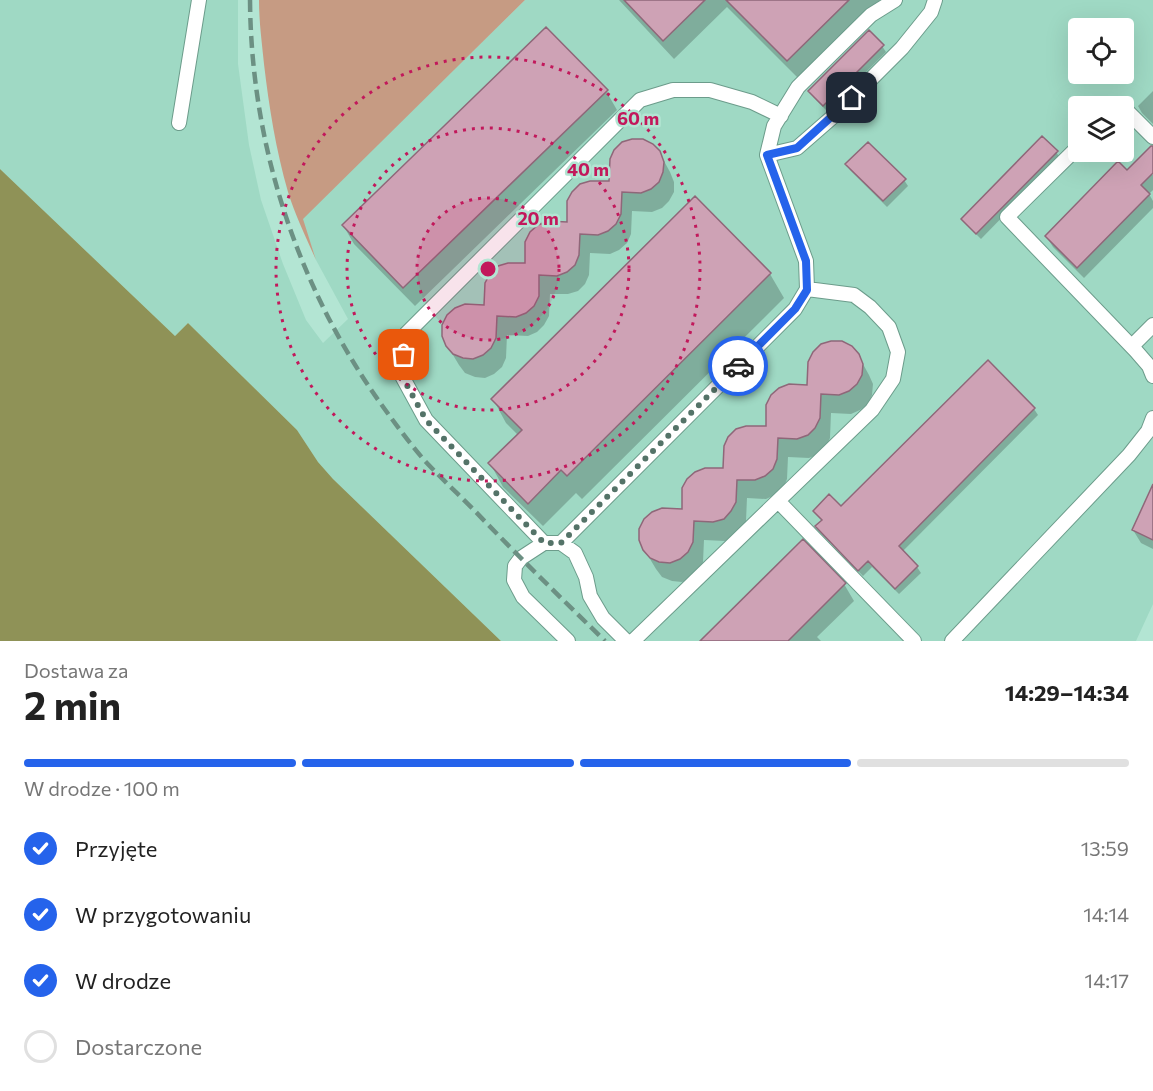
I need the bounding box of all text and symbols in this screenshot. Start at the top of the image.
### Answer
map controls [1068,18,1134,162]
button: locate [1068,18,1134,84]
pin [826,72,877,123]
icon: home [835,81,868,114]
button: layers [1068,96,1134,162]
text: 60 m [617,107,659,129]
text: 40 m [567,158,609,180]
text: 20 m [517,207,559,229]
centre of rings [478,259,498,279]
pin [378,329,429,380]
courier [708,336,768,396]
icon: bag [387,338,420,371]
icon: car [722,350,755,383]
text: Dostawa za [24,658,128,682]
text: 14:29–14:34 [1005,679,1129,706]
text: 2 min [24,680,121,728]
text: W drodze · 100 m [24,776,180,800]
icon: check [24,832,57,865]
text: Przyjęte [75,835,157,862]
text: 13:59 [1081,836,1129,860]
icon: check [24,898,57,931]
text: W przygotowaniu [75,901,251,928]
text: 14:14 [1083,902,1129,926]
icon: check [24,964,57,997]
text: W drodze [75,967,171,994]
text: 14:17 [1085,968,1129,992]
text: Dostarczone [75,1033,202,1060]

